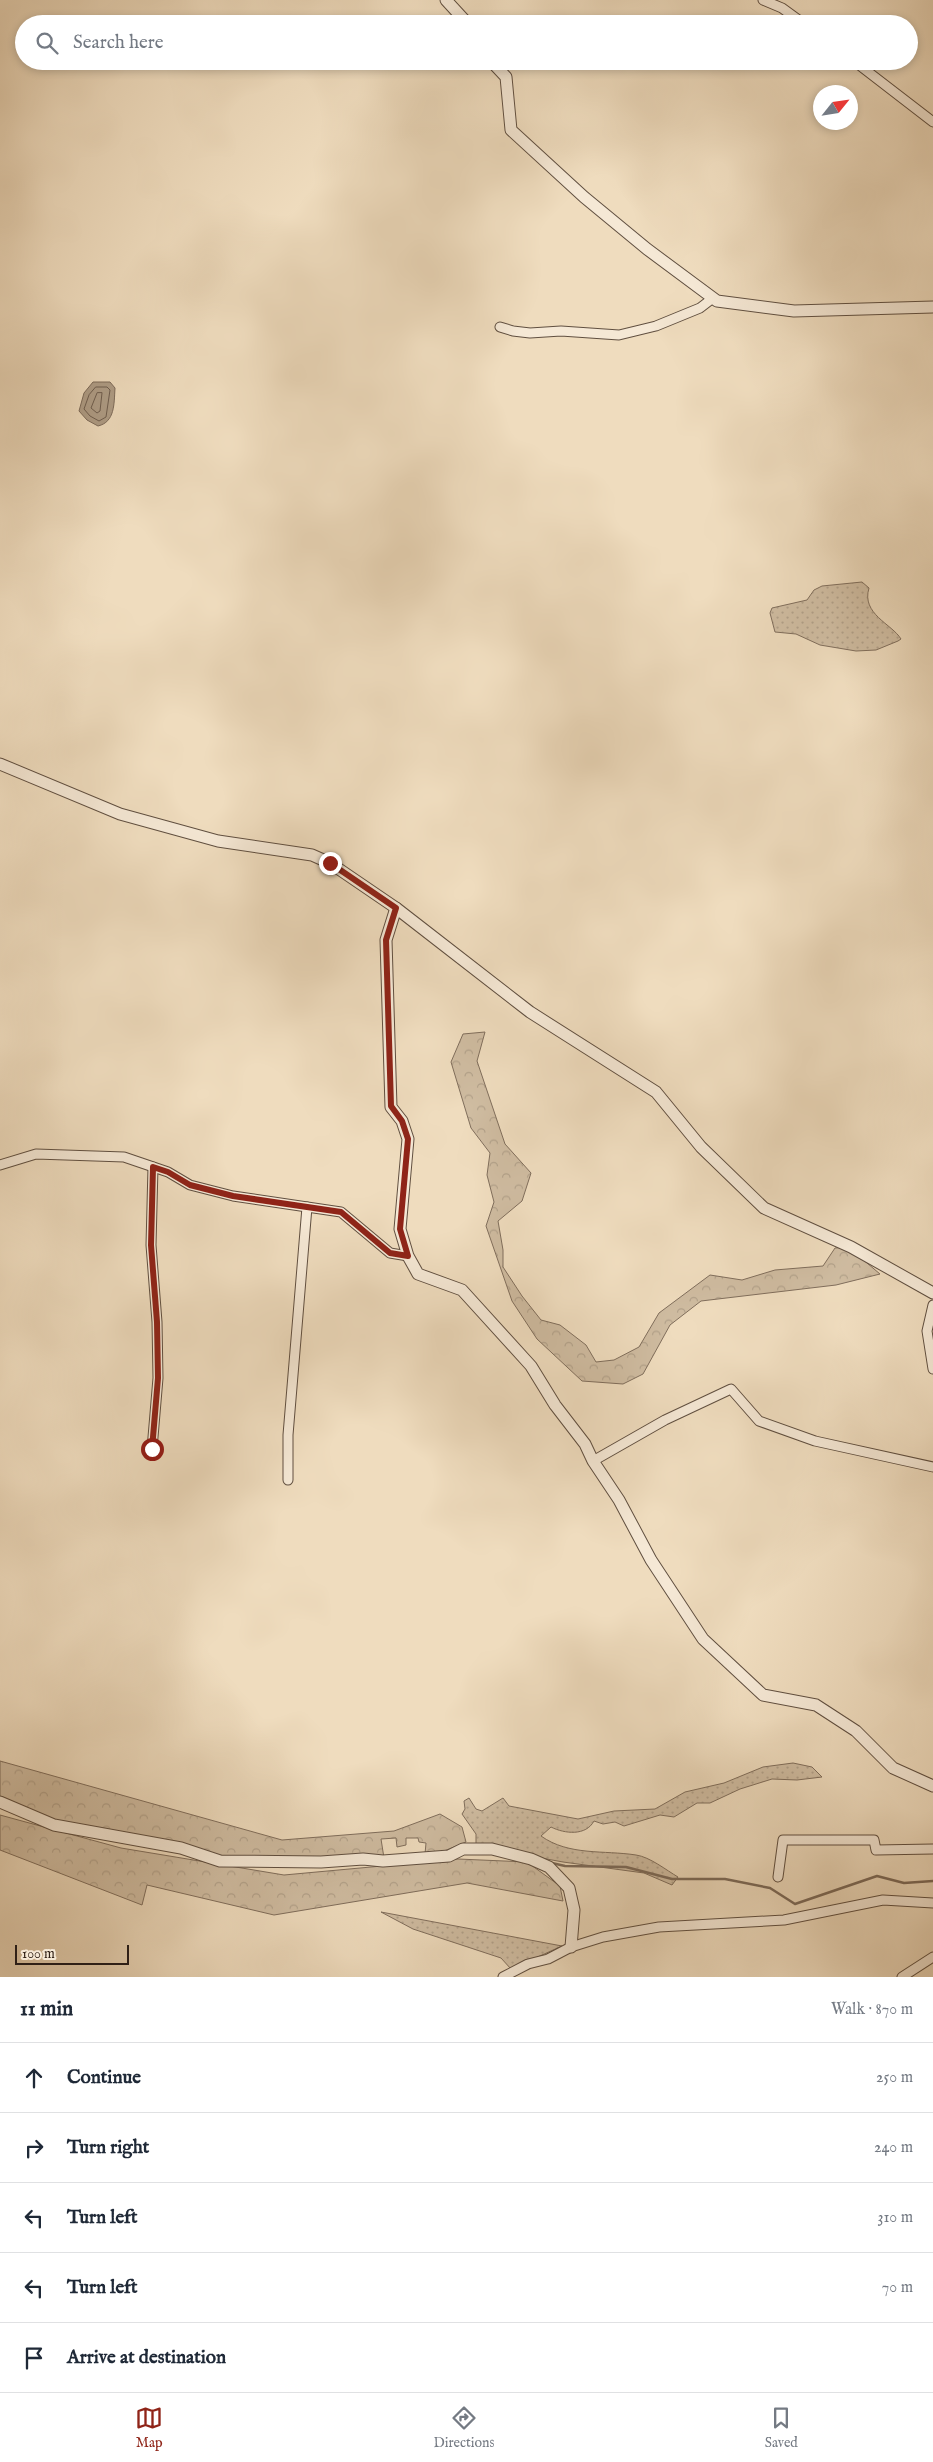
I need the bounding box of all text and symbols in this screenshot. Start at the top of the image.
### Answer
search box [15,15,918,70]
icon: search [33,29,61,57]
text: Search here [73,31,164,55]
north arrow [813,85,858,130]
route end [319,852,342,875]
route start [141,1438,164,1461]
scale bar [15,1942,129,1965]
text: 100 m [22,1945,55,1963]
text: 11 min [20,1996,73,2023]
text: Walk · 870 m [831,2000,913,2020]
icon: ahead [20,2064,48,2092]
text: Continue [67,2066,141,2090]
text: 250 m [876,2068,913,2088]
icon: right [20,2134,48,2162]
text: Turn right [67,2136,149,2160]
text: 240 m [874,2138,913,2158]
icon: left [20,2204,48,2232]
text: Turn left [67,2206,138,2230]
text: 310 m [877,2208,913,2228]
icon: left [20,2274,48,2302]
text: Turn left [67,2276,138,2300]
text: 70 m [882,2278,913,2298]
icon: arrive [20,2344,48,2372]
text: Arrive at destination [67,2346,226,2370]
tab: Map [135,2404,163,2452]
tab: Directions [433,2404,494,2452]
tab: Saved [765,2404,798,2452]

